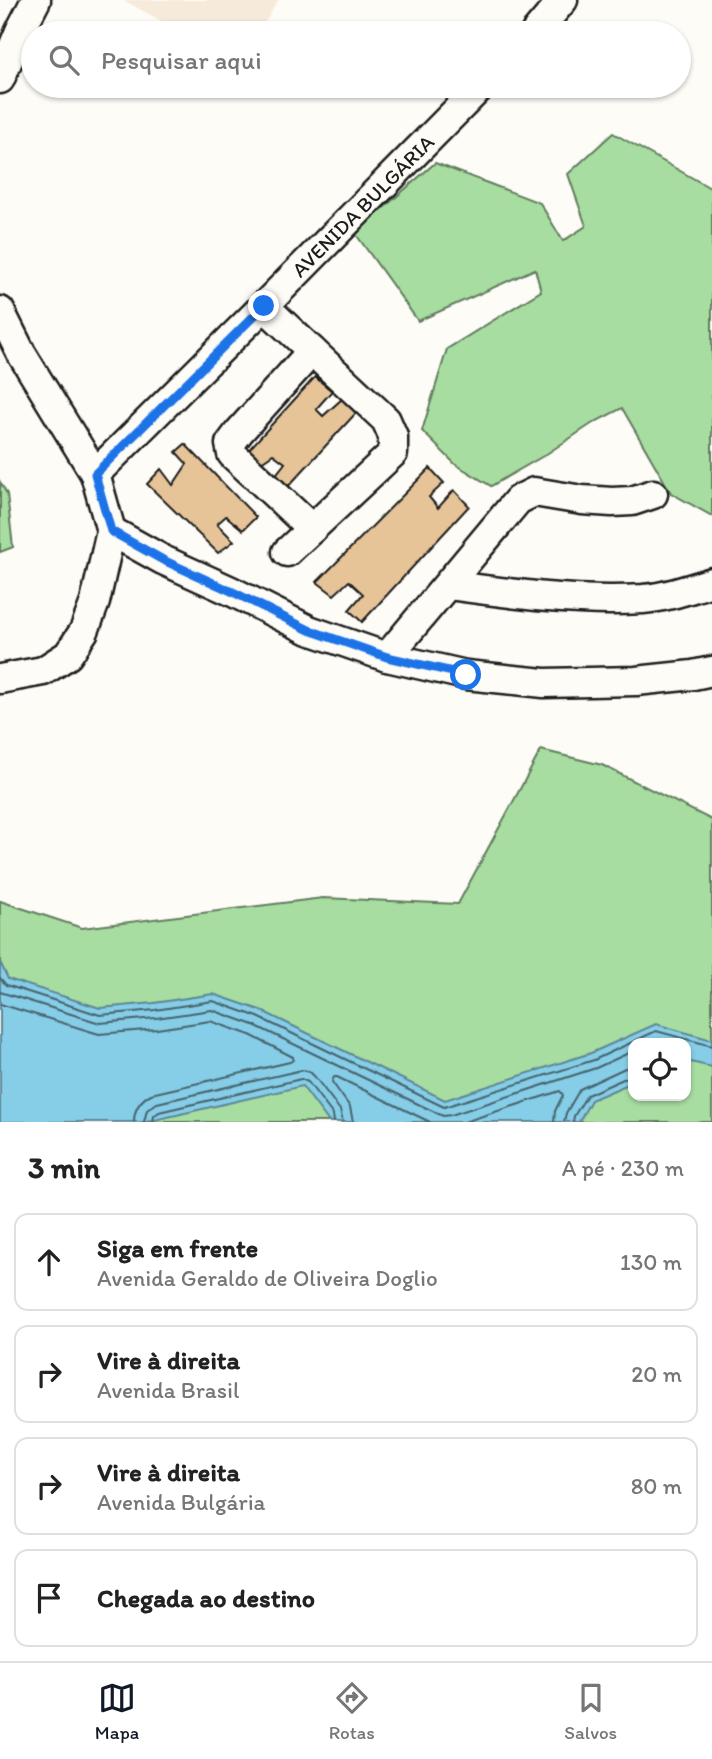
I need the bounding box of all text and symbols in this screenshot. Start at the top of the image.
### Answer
search box [21,21,691,98]
icon: search [45,41,83,79]
text: Pesquisar aqui [101,44,262,76]
street label: AVENIDA BULGÁRIA [286,129,439,282]
route end [248,290,279,321]
route start [450,659,481,690]
map controls [628,1038,691,1101]
button: locate [628,1038,691,1101]
text: 3 min [28,1149,100,1186]
text: A pé · 230 m [562,1154,684,1182]
text: Siga em frente [97,1232,258,1264]
icon: ahead [30,1243,68,1281]
text: 130 m [620,1248,682,1276]
text: Avenida Geraldo de Oliveira Doglio [97,1264,438,1292]
text: Vire à direita [97,1344,240,1376]
icon: right [30,1355,68,1393]
text: 20 m [631,1360,682,1388]
text: Avenida Brasil [97,1376,239,1404]
text: Vire à direita [97,1456,240,1488]
icon: right [30,1467,68,1505]
text: 80 m [631,1472,682,1500]
text: Avenida Bulgária [97,1488,266,1516]
icon: arrive [30,1579,68,1617]
text: Chegada ao destino [97,1582,315,1614]
tab: Mapa [95,1679,139,1744]
tab: Rotas [329,1679,375,1744]
tab: Salvos [564,1679,617,1744]

